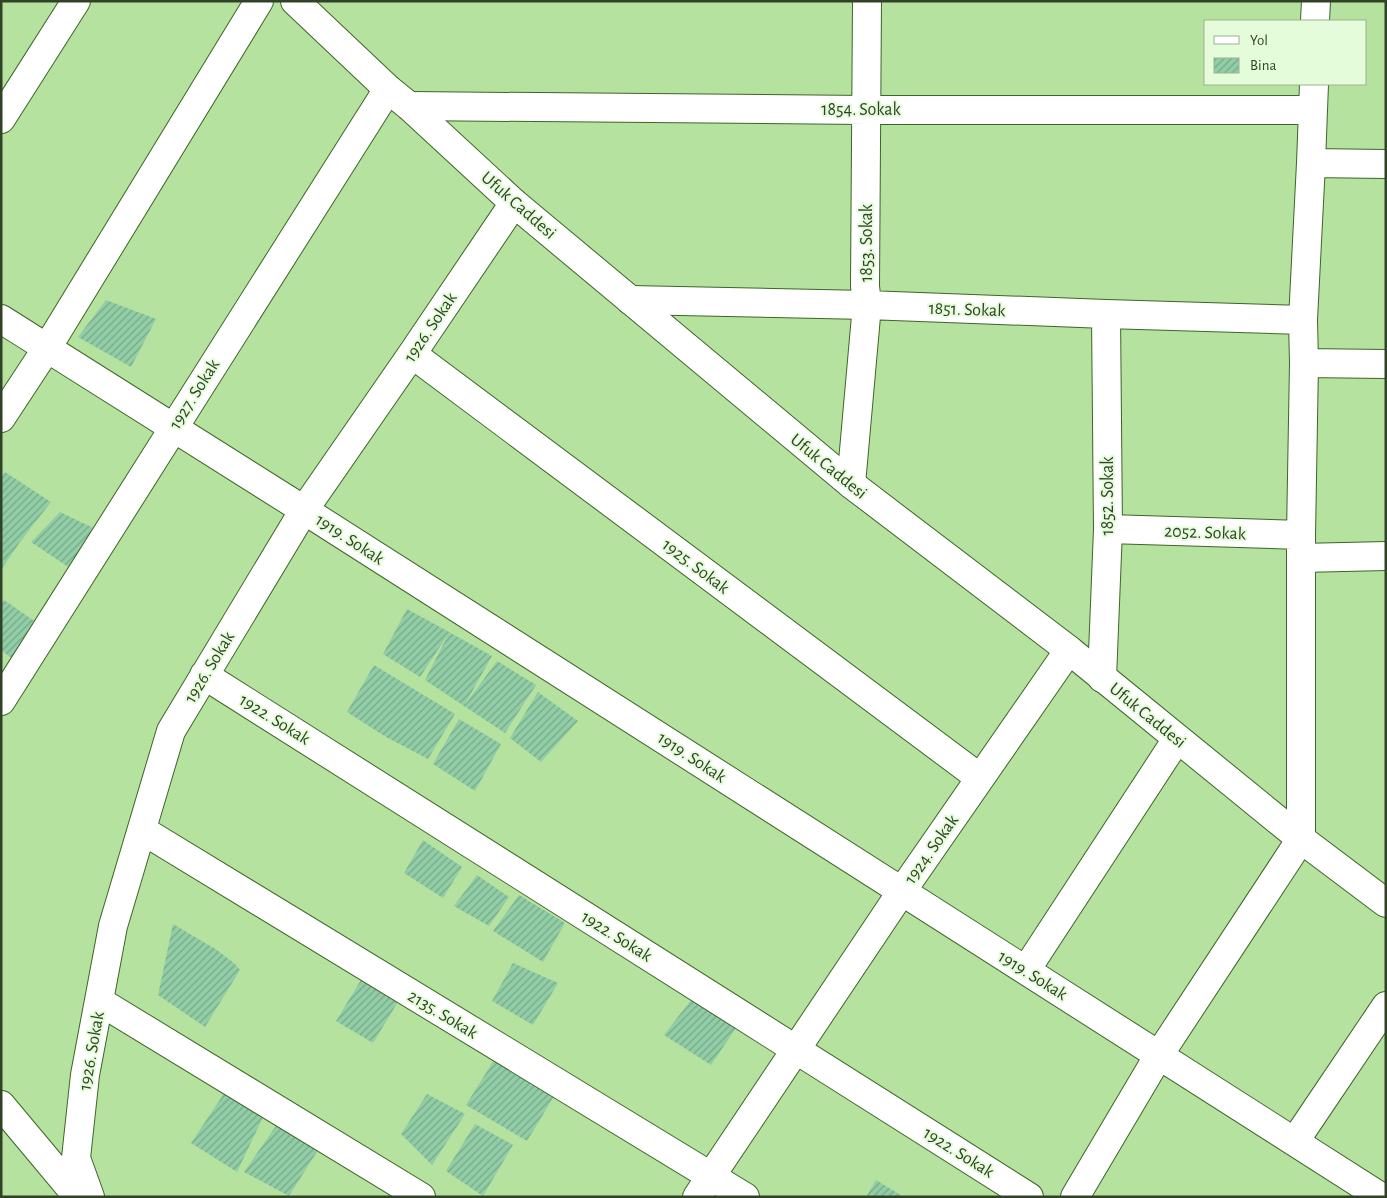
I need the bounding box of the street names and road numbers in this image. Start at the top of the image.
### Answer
street label: 1854. Sokak [821,101,901,119]
street label: Ufuk Caddesi [477,169,559,243]
street label: 1853. Sokak [858,203,876,282]
street label: 1926. Sokak [401,289,461,366]
street label: 1851. Sokak [928,300,1006,320]
street label: 1927. Sokak [166,356,224,433]
street label: Ufuk Caddesi [787,431,870,503]
street label: 1852. Sokak [1099,456,1117,535]
street label: 1919. Sokak [312,511,388,569]
street label: 2052. Sokak [1164,523,1247,543]
street label: 1925. Sokak [659,536,733,598]
street label: 1926. Sokak [182,628,239,706]
street label: Ufuk Caddesi [1106,680,1189,752]
street label: 1922. Sokak [236,691,314,749]
street label: 1919. Sokak [654,729,730,787]
street label: 1924. Sokak [902,811,963,887]
street label: 1922. Sokak [578,908,656,966]
street label: 1919. Sokak [995,948,1071,1004]
street label: 2135. Sokak [405,987,481,1043]
street label: 1926. Sokak [76,1010,108,1092]
street label: 1922. Sokak [920,1124,998,1182]

